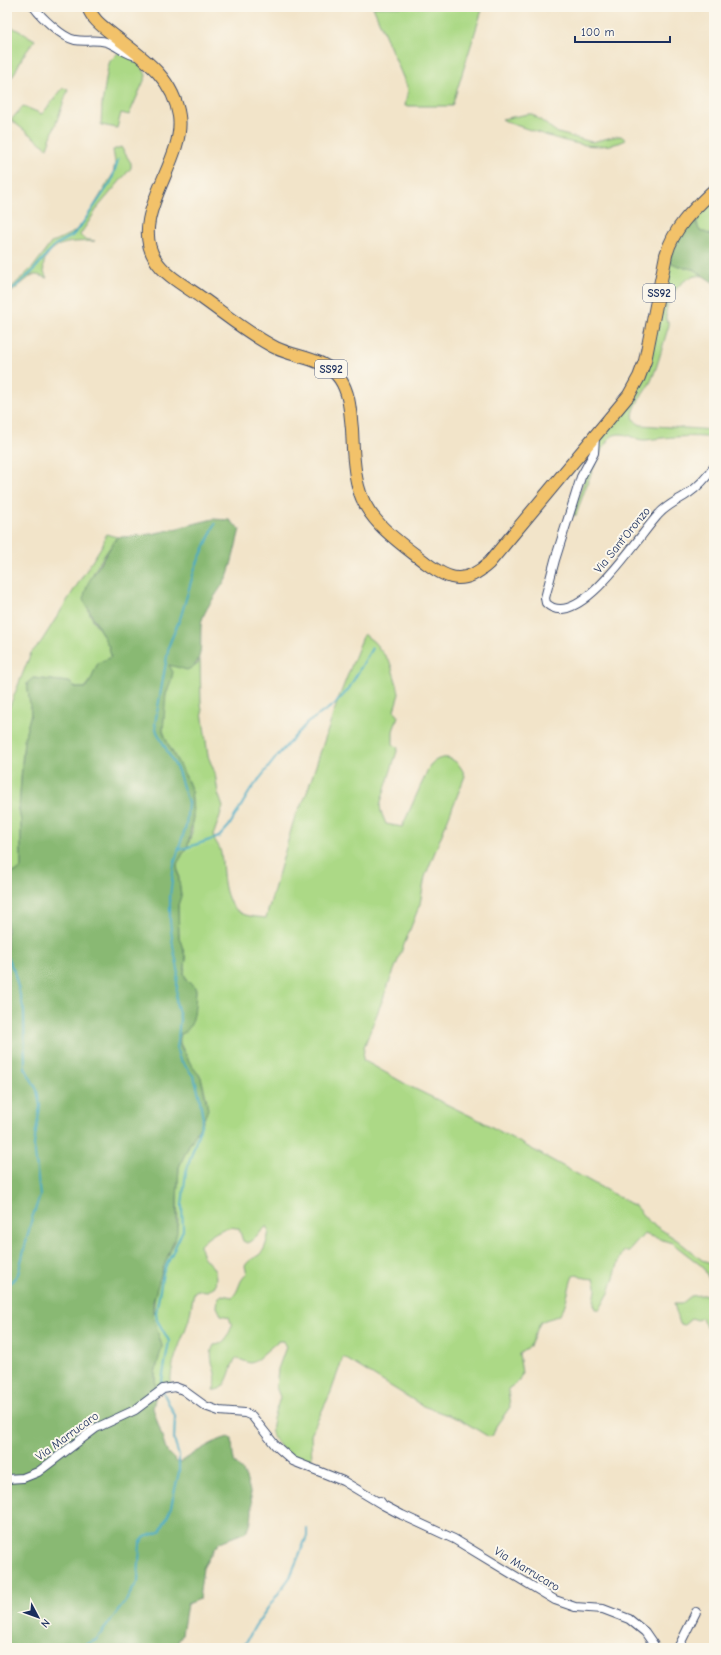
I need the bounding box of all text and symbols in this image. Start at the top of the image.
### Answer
scale bar [575,18,670,44]
text: 100 m [581,25,614,39]
road number: SS92 [643,284,675,302]
road number: SS92 [315,360,347,378]
street label: Via Sant'Oronzo [591,504,653,576]
street label: Via Marrucaro [33,1409,101,1463]
street label: Via Marrucaro [492,1544,562,1594]
north arrow [18,1597,58,1637]
text: N [38,1616,52,1630]

